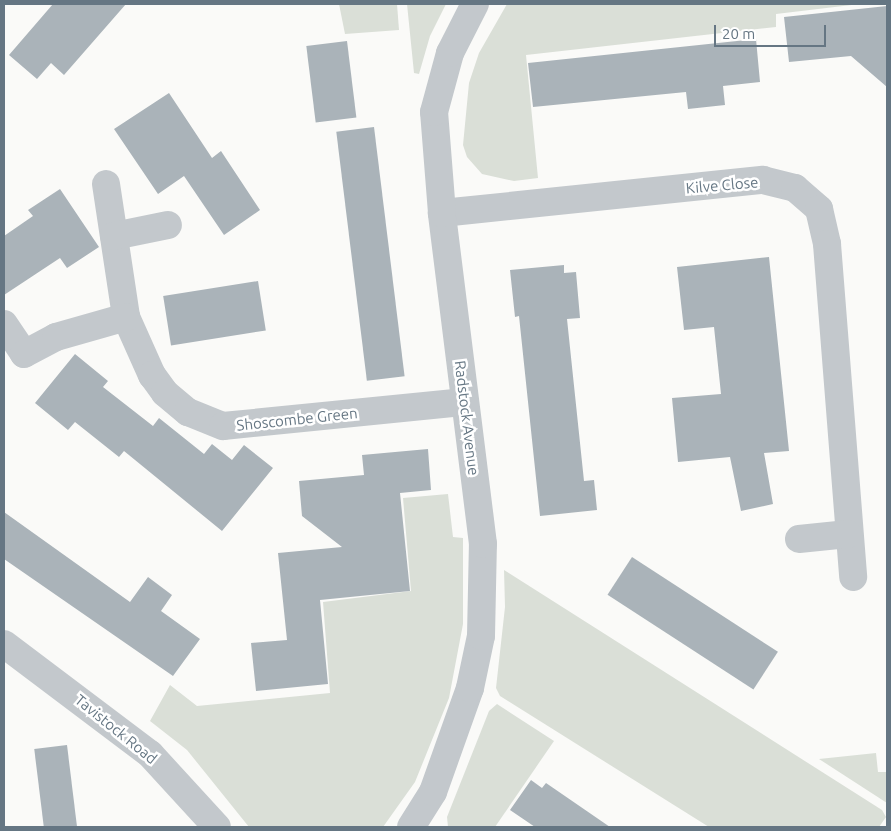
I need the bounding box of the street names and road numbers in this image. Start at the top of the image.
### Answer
street label: Kilve Close [685,173,759,197]
street label: Radstock Avenue [451,360,483,476]
street label: Shoscombe Green [236,404,358,434]
street label: Tavistock Road [71,691,161,767]

